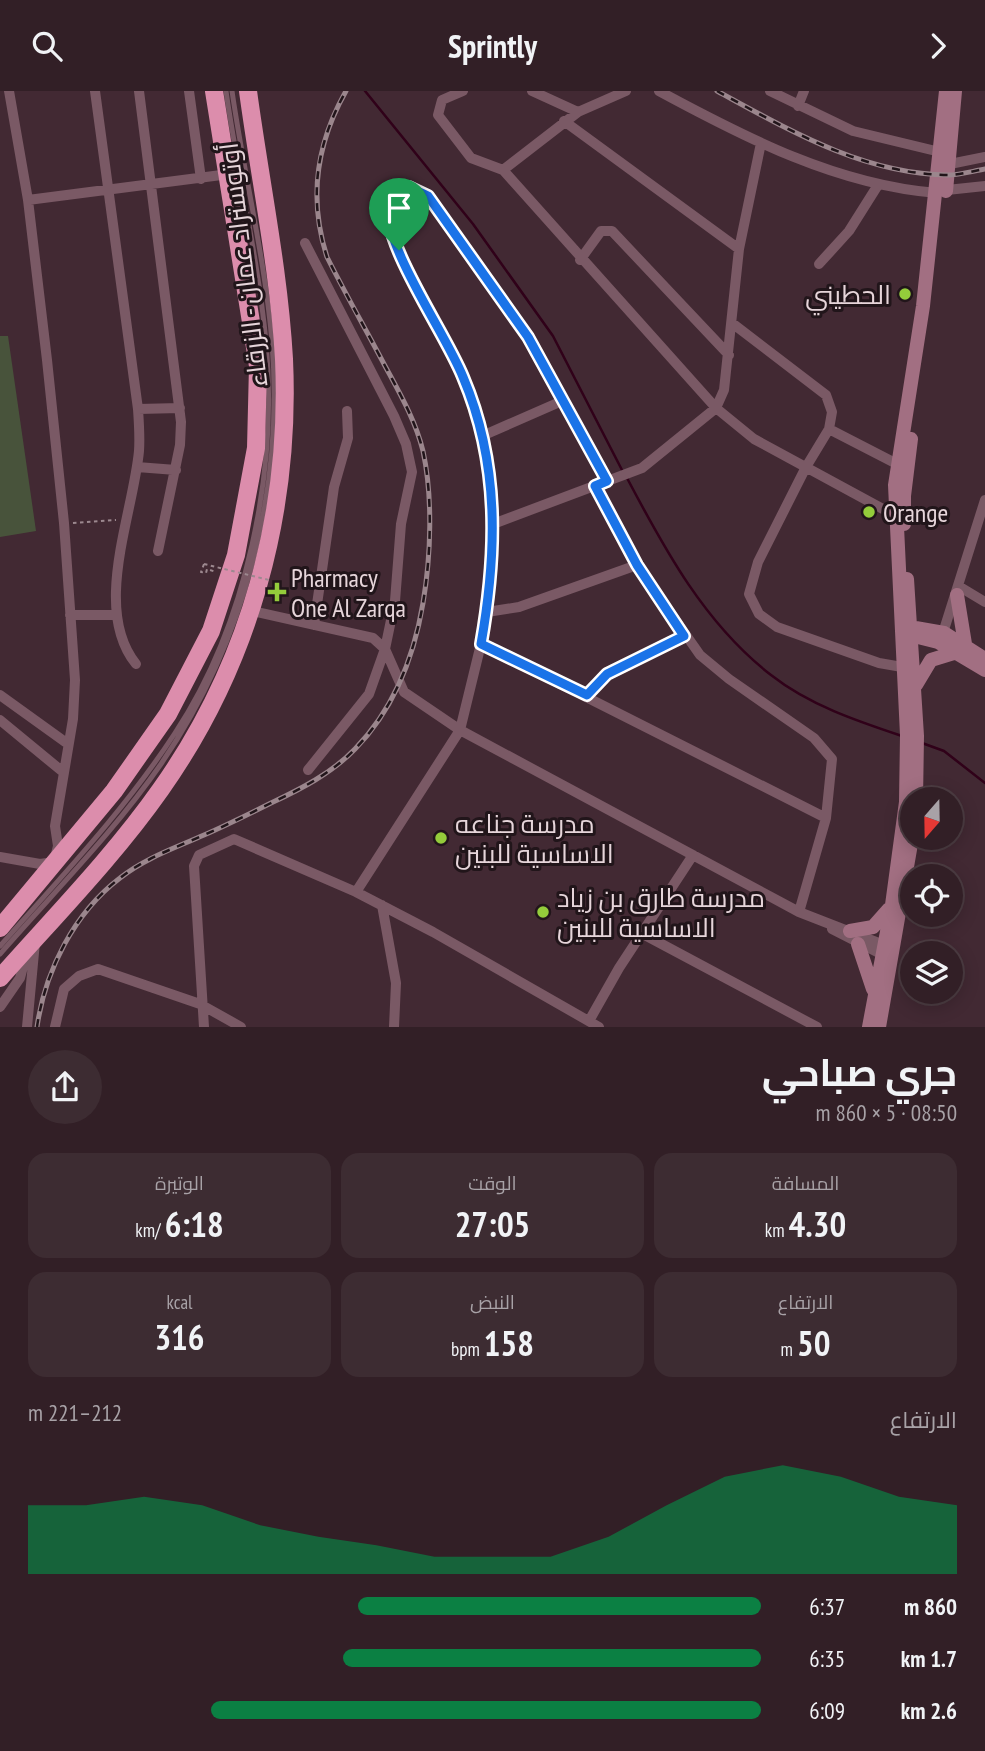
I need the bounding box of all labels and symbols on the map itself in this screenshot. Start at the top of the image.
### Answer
street label: أوتوستراد عمان - الزرقاء [212,141,274,389]
pin [369,178,429,250]
place label: الحطيني [805,278,891,316]
marker: الحطيني [897,286,913,302]
place label: Orange [883,496,948,529]
marker: Orange [861,504,877,520]
place label: Pharmacy One Al Zarqa [291,561,406,624]
marker: Pharmacy One Al Zarqa [269,584,285,600]
north arrow [900,787,962,851]
place label: مدرسة جناعه الاساسية للبنين [455,807,614,870]
marker: مدرسة جناعه الاساسية للبنين [433,830,449,846]
place label: مدرسة طارق بن زياد الاساسية للبنين [557,881,765,944]
marker: مدرسة طارق بن زياد الاساسية للبنين [535,904,551,920]

